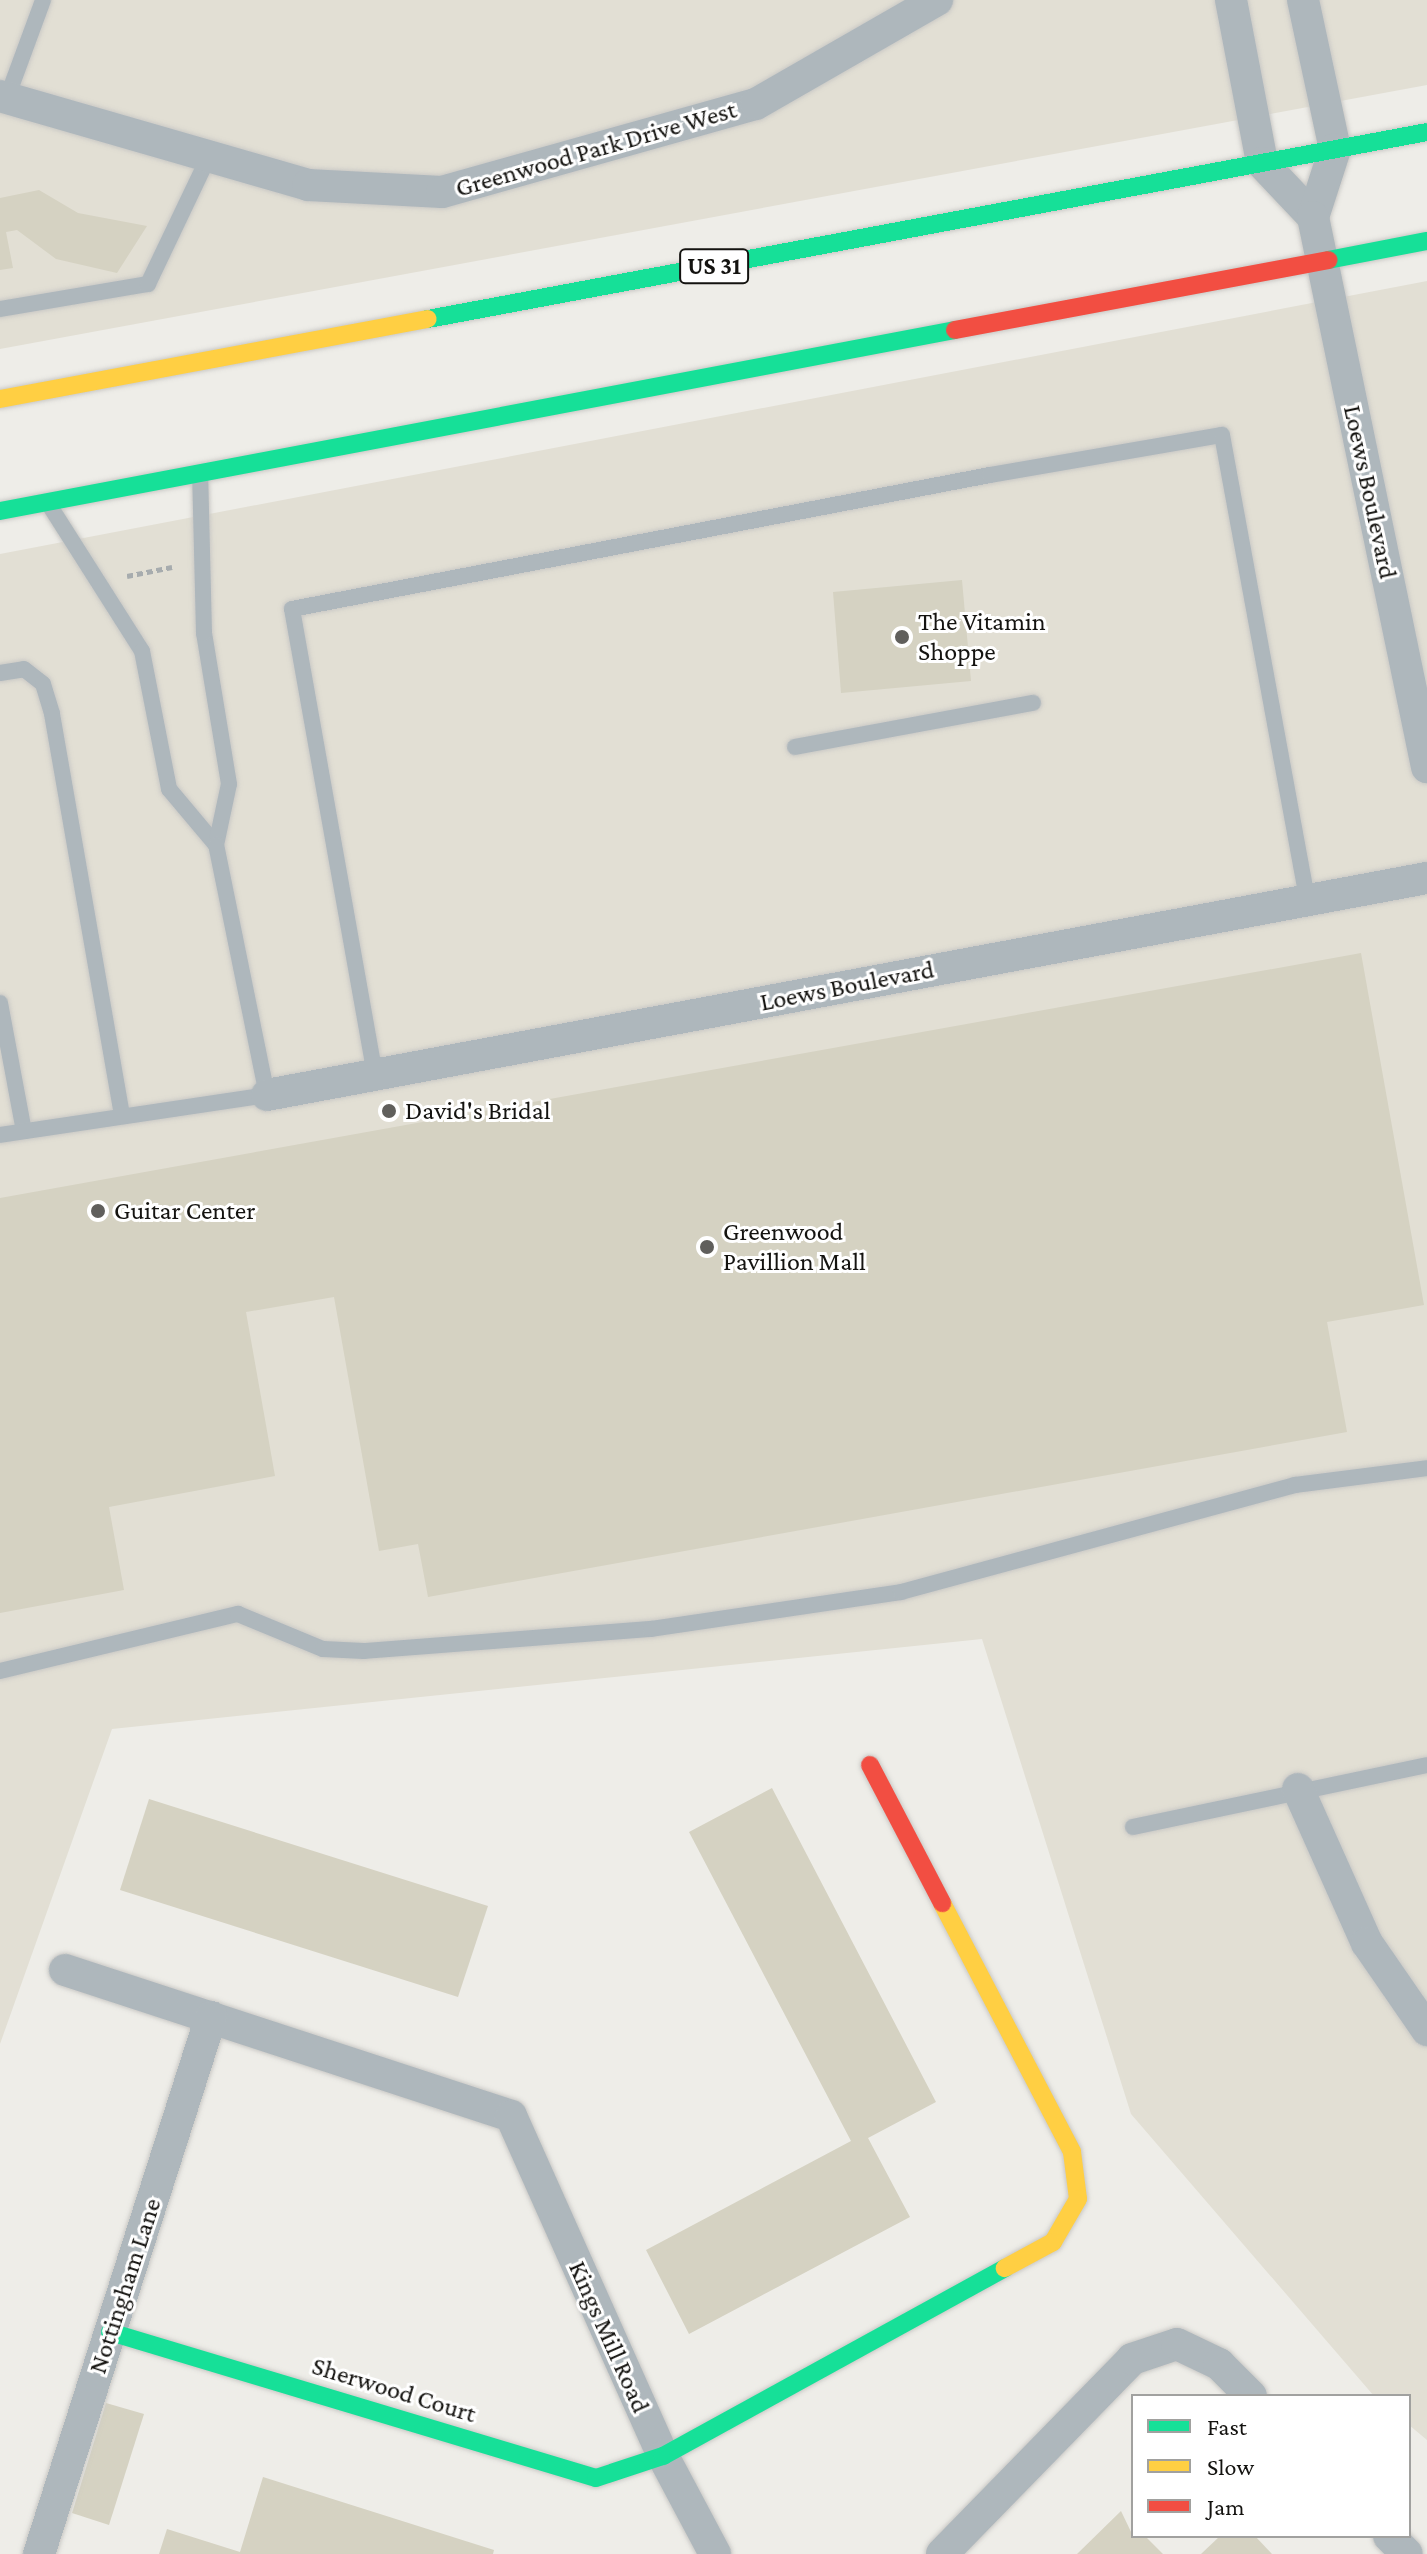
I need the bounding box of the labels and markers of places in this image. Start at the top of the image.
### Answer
place label: The Vitamin Shoppe [918,606,1046,668]
marker: The Vitamin Shoppe [893,628,911,646]
place label: David's Bridal [405,1095,551,1127]
marker: David's Bridal [380,1102,398,1120]
place label: Guitar Center [114,1195,255,1227]
marker: Guitar Center [89,1202,107,1220]
place label: Greenwood Pavillion Mall [723,1216,866,1278]
marker: Greenwood Pavillion Mall [698,1238,716,1256]

